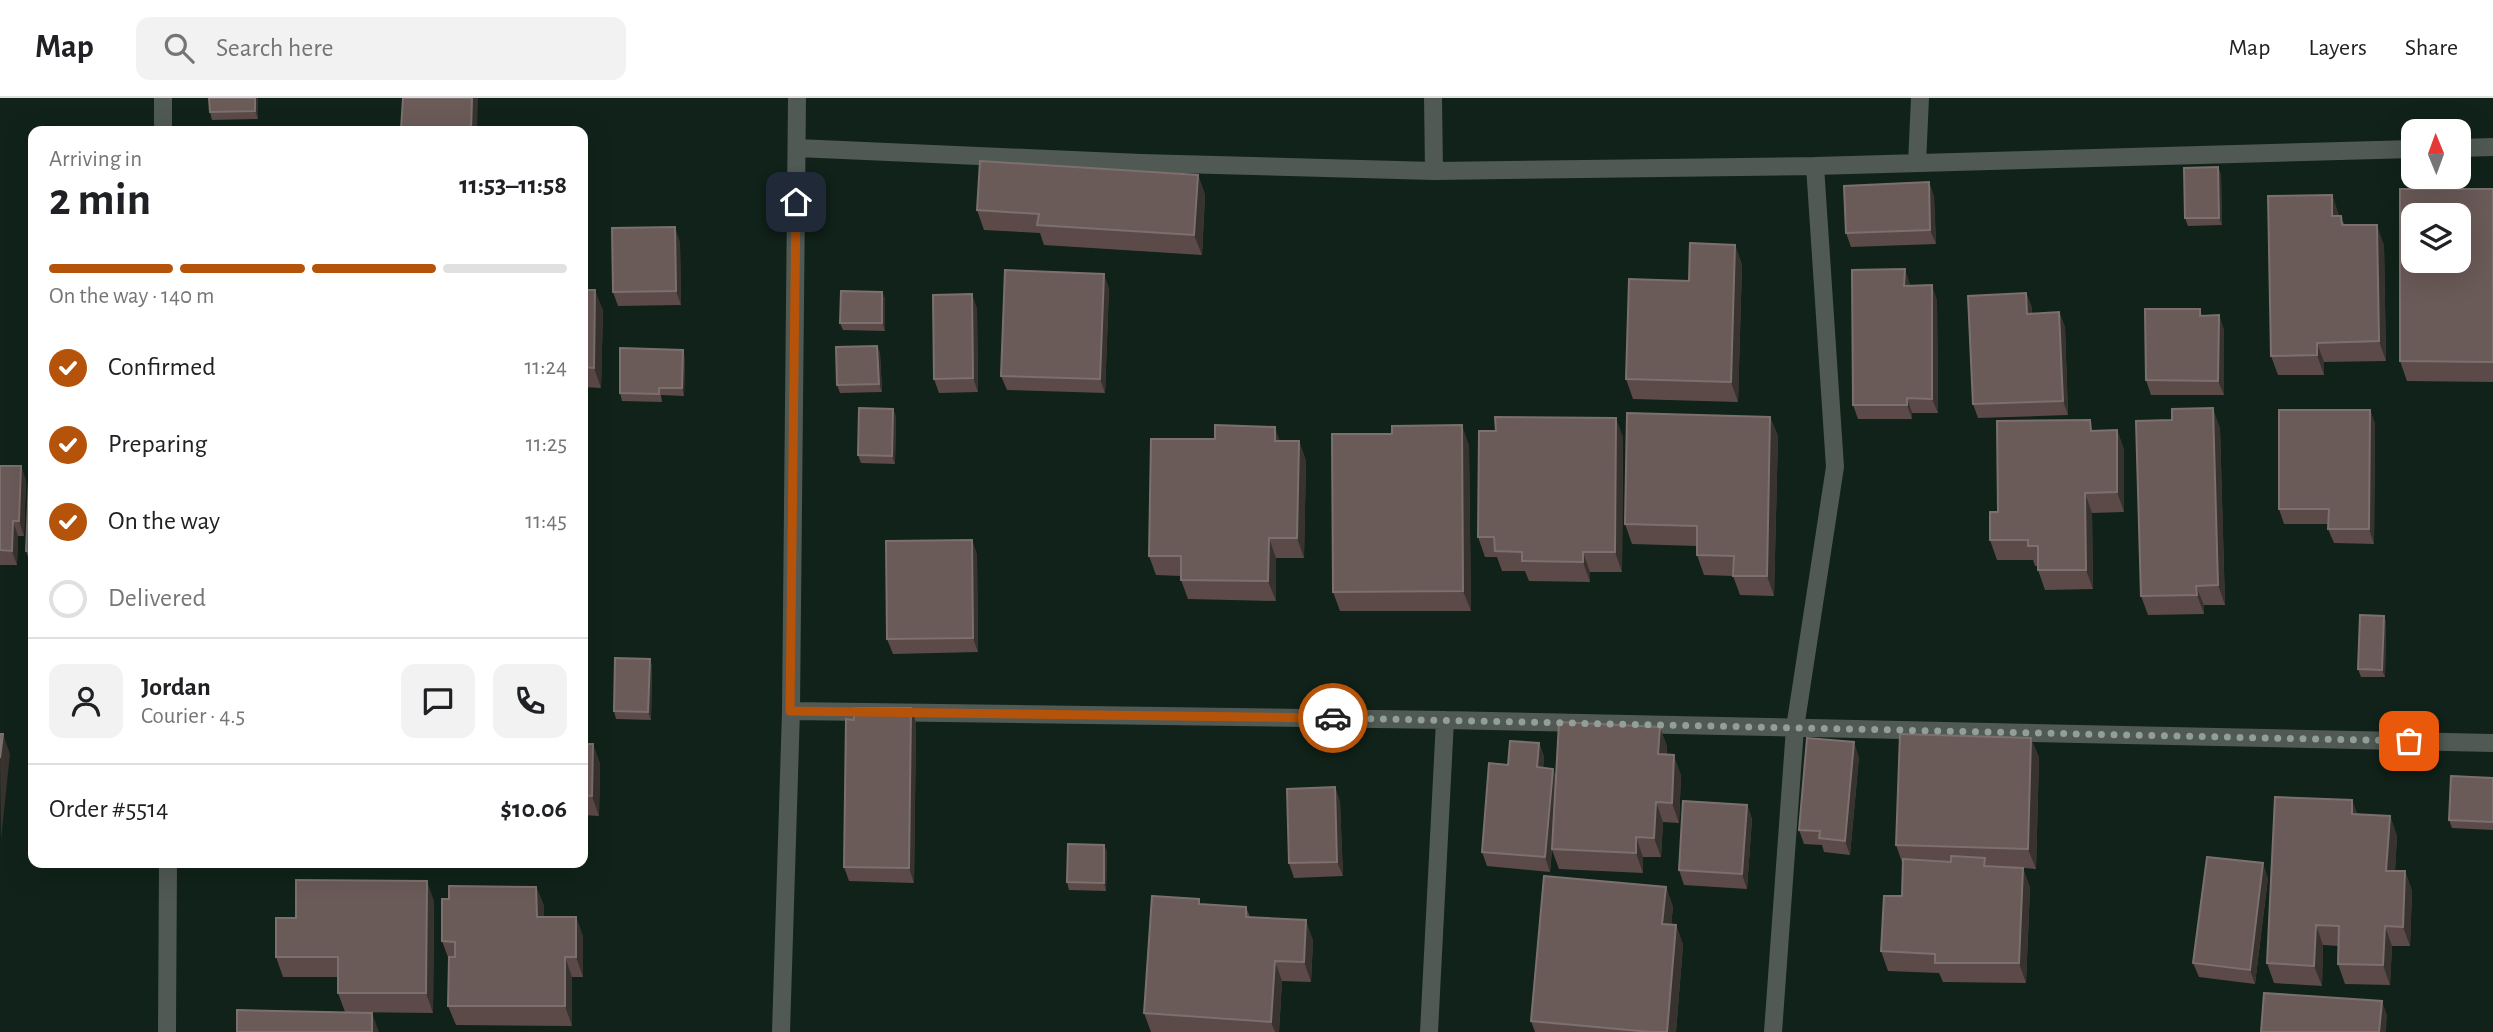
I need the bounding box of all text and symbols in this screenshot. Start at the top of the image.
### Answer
search box [136,17,626,80]
icon: search [160,29,198,67]
text: Map [35,31,94,64]
text: Search here [216,35,334,61]
text: Map [2228,36,2270,60]
text: Layers [2308,36,2367,60]
text: Share [2405,36,2458,60]
north arrow [2401,119,2471,189]
map controls [2401,119,2471,273]
text: Arriving in [49,148,142,171]
text: 11:53–11:58 [459,172,567,198]
pin [766,172,826,232]
text: 2 min [49,177,151,223]
icon: home [777,183,815,221]
button: layers [2401,203,2471,273]
text: On the way · 140 m [49,285,214,308]
icon: check [49,349,87,387]
text: Confirmed [108,354,216,380]
text: 11:24 [524,356,567,379]
icon: check [49,426,87,464]
text: Preparing [108,431,207,457]
text: 11:25 [526,433,567,456]
icon: check [49,503,87,541]
text: On the way [108,508,220,534]
text: 11:45 [525,510,567,533]
text: Delivered [108,585,206,611]
button: person [49,664,123,738]
button: chat [401,664,475,738]
button: phone [493,664,567,738]
text: Jordan [141,674,211,700]
courier [1298,683,1368,753]
icon: car [1314,699,1352,737]
text: Courier · 4.5 [141,705,245,728]
pin [2379,711,2439,771]
icon: bag [2390,722,2428,760]
text: Order #5514 [49,796,169,822]
text: $10.06 [500,796,567,822]

